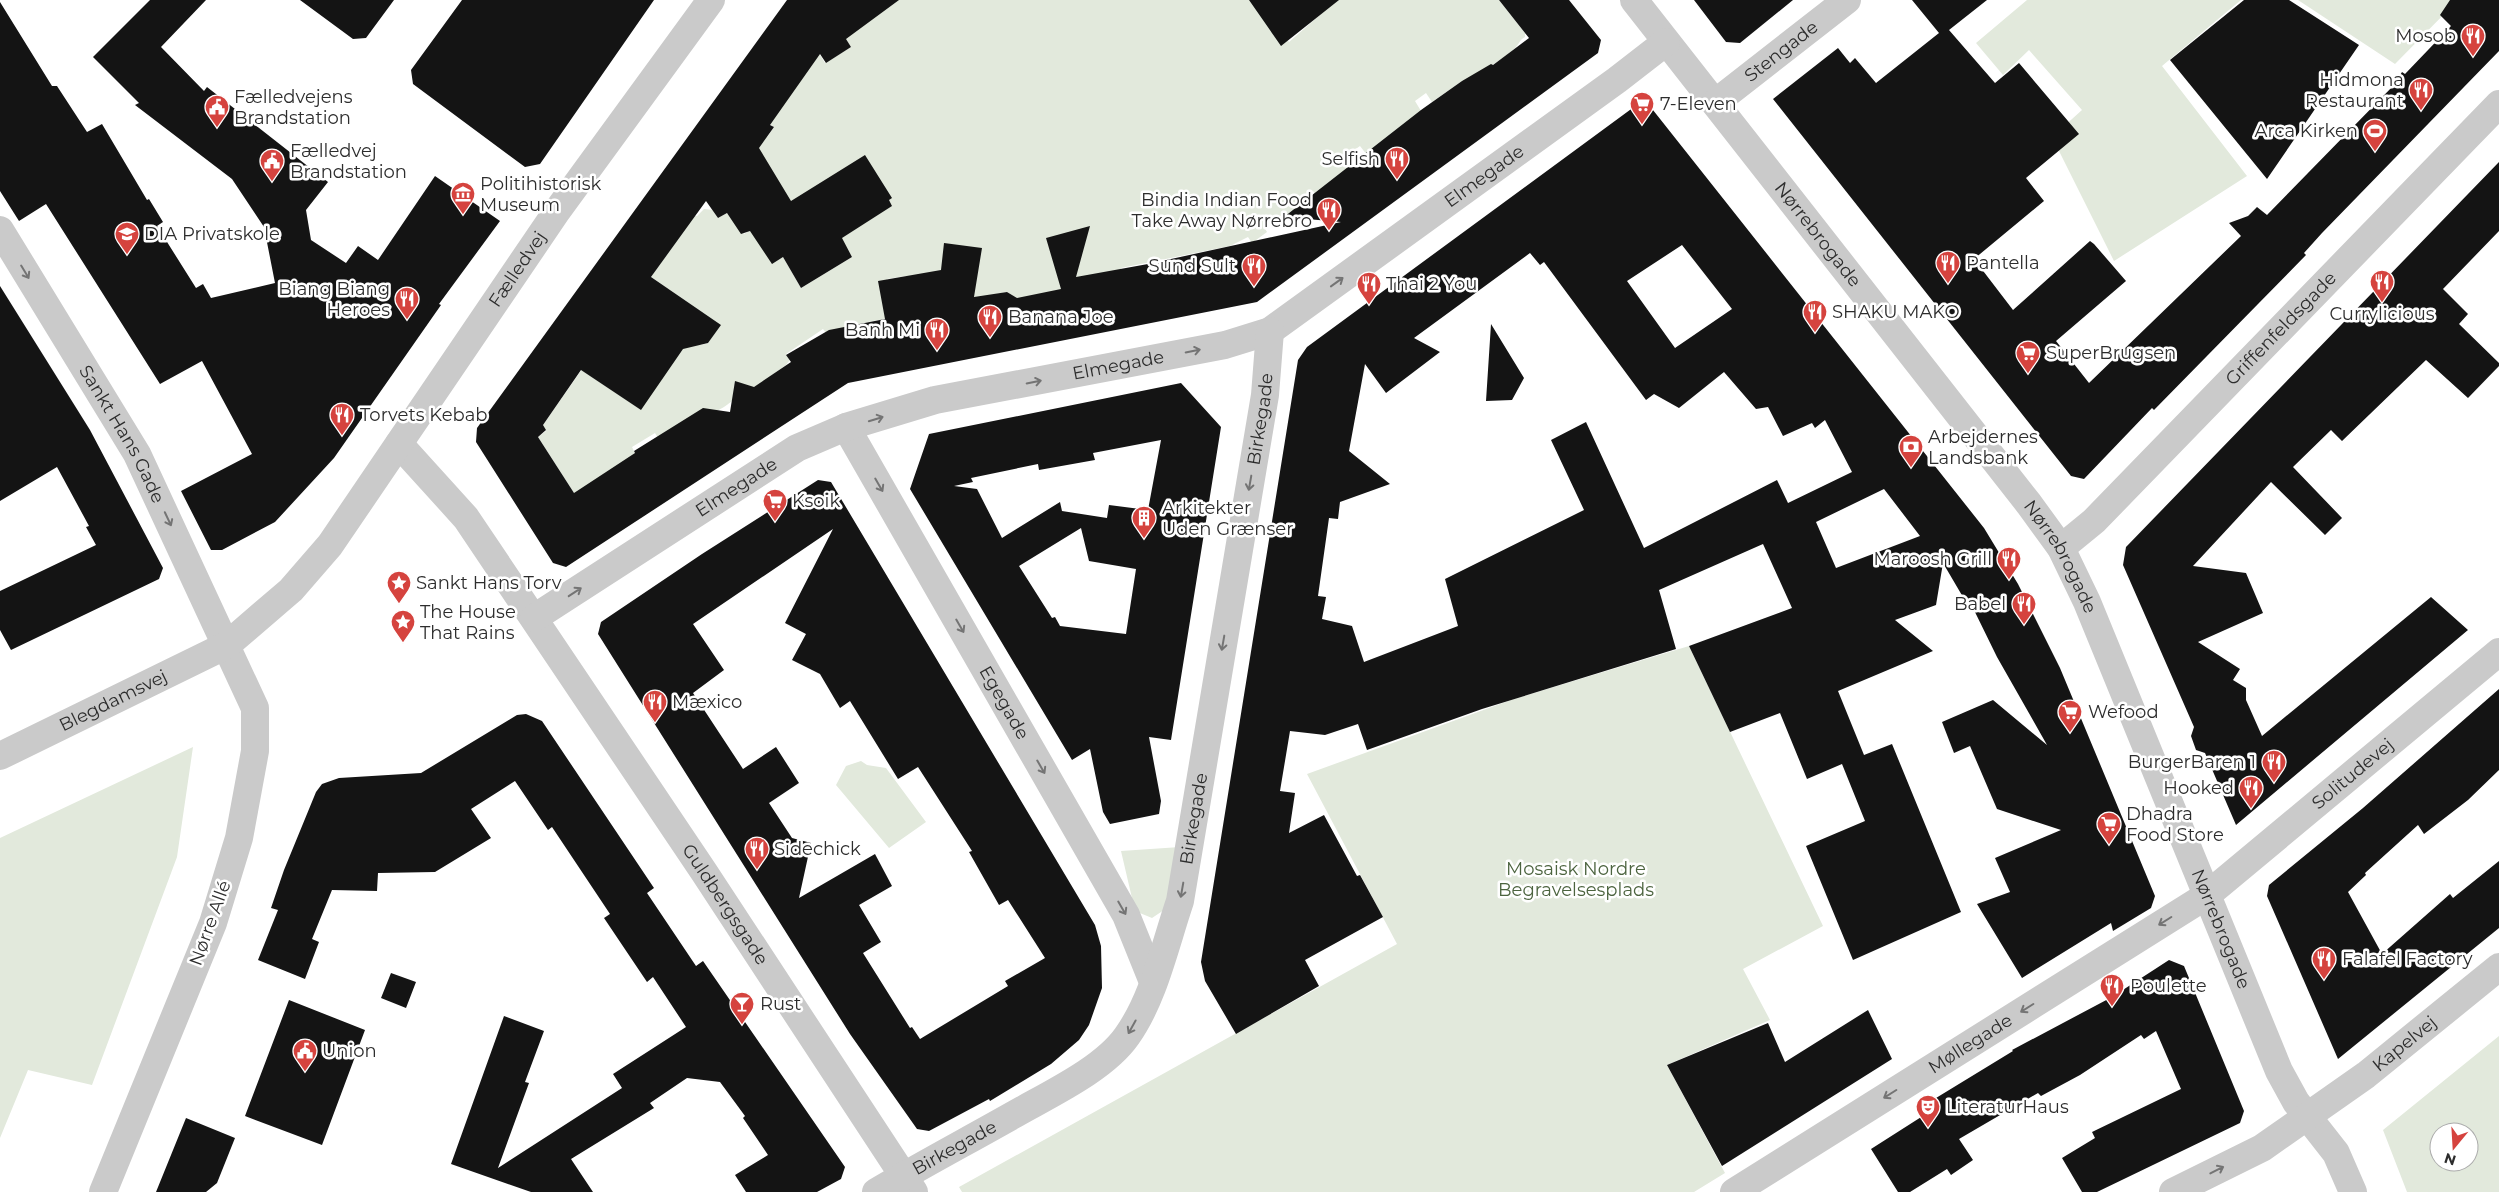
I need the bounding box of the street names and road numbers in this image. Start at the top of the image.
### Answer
street label: Stengade [1740,16,1822,87]
street label: Elmegade [1440,140,1528,212]
street label: Nørrebrogade [1770,178,1866,292]
street label: Fælledvej [484,227,551,311]
street label: Griffenfeldsgade [2221,267,2341,390]
street label: Elmegade [1071,346,1166,385]
street label: Sankt Hans Gade [74,361,169,507]
street label: Birkegade [1242,372,1278,467]
street label: Elmegade [691,453,782,522]
street label: Nørrebrogade [2019,496,2101,617]
street label: Egegade [975,662,1034,744]
street label: Blegdamsvej [56,665,171,736]
street label: Solitudevej [2307,734,2398,814]
street label: Birkegade [1175,771,1212,866]
street label: Guldbergsgade [677,840,773,969]
street label: Nørrebrogade [2187,866,2255,992]
street label: Nørre Allé [184,877,236,969]
street label: Møllegade [1924,1009,2017,1078]
street label: Kapelvej [2368,1011,2441,1076]
street label: Birkegade [908,1116,1000,1180]

